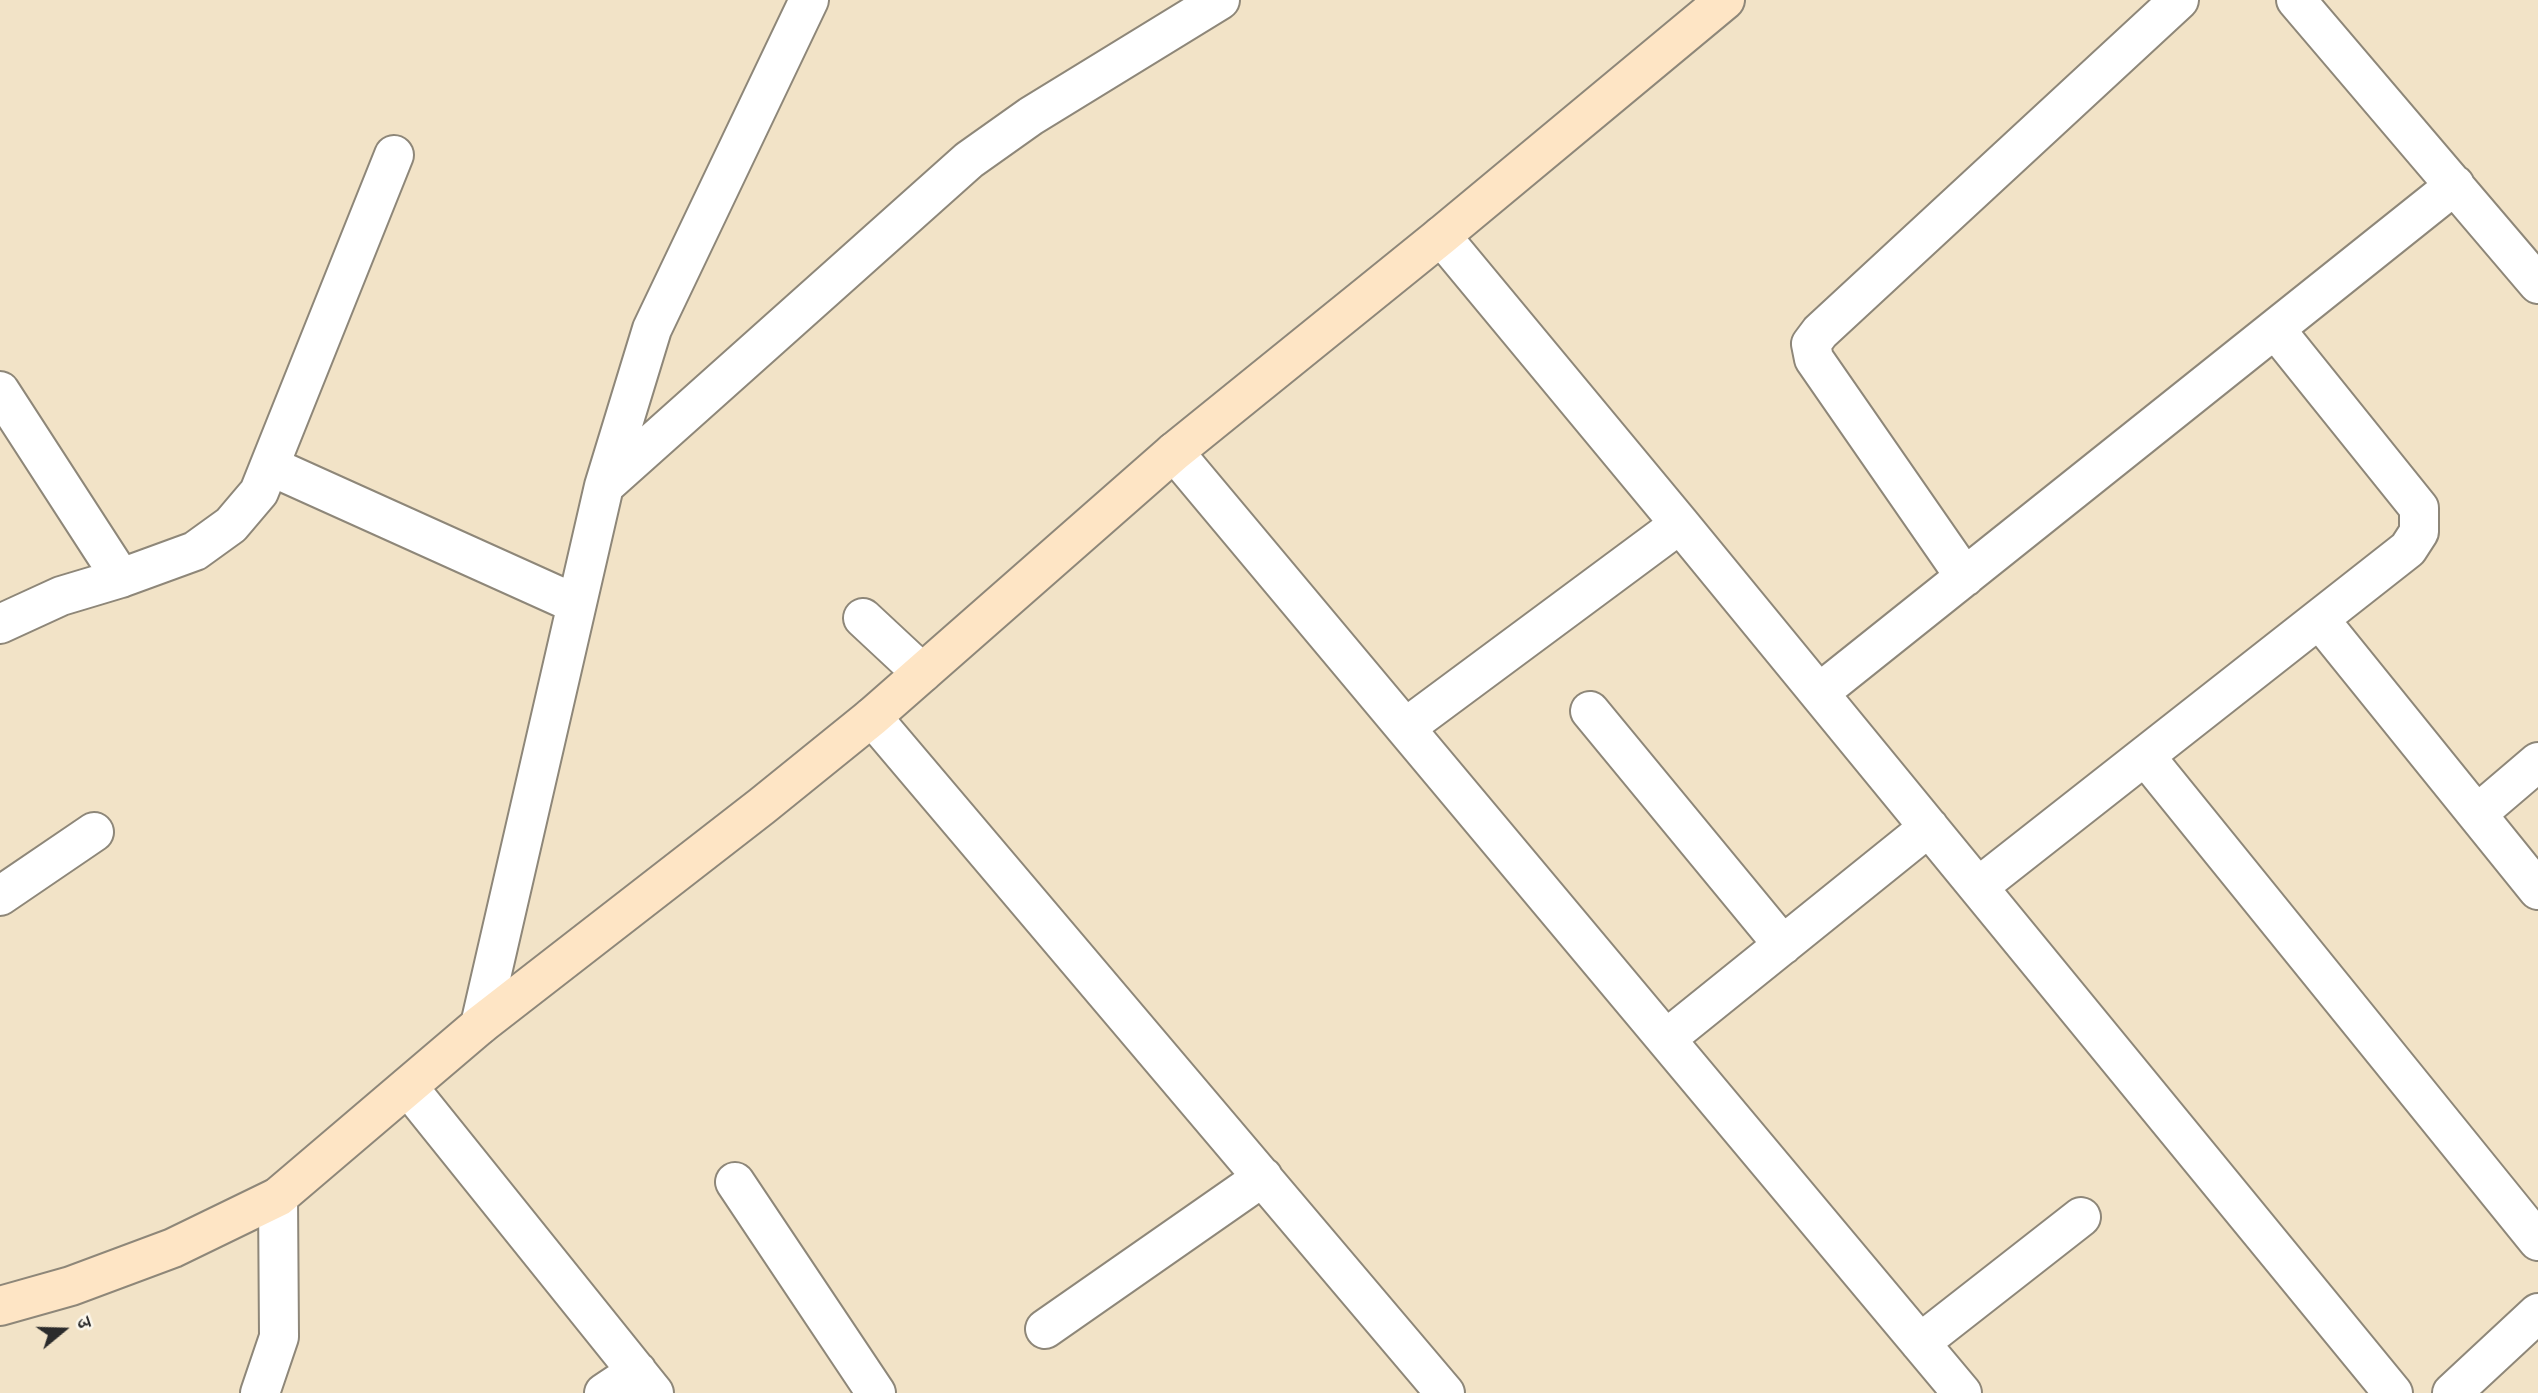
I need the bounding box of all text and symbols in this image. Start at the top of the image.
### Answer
north arrow [28,1295,98,1365]
text: उ [70,1315,96,1332]

